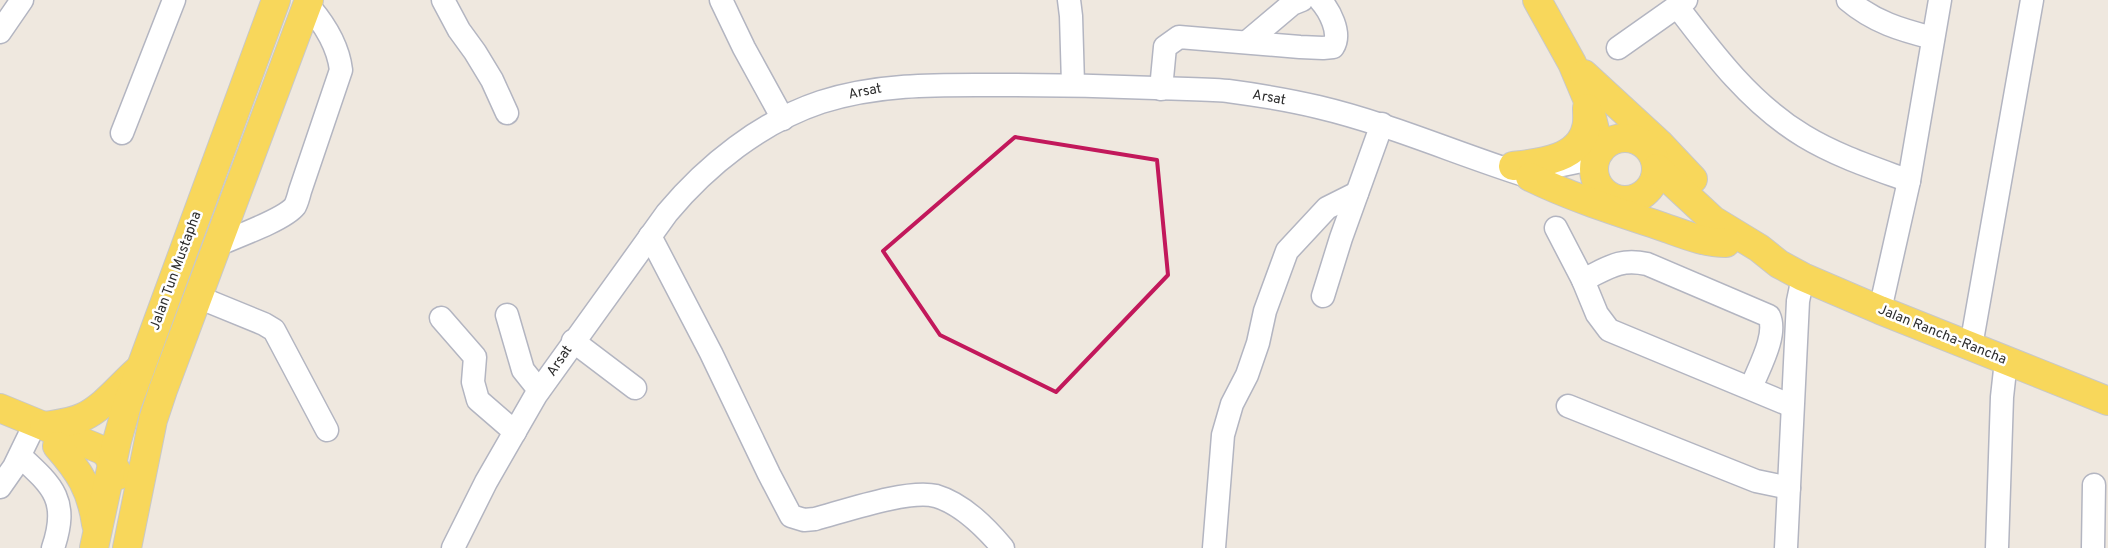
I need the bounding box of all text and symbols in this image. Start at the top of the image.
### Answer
street label: Arsat [847,80,883,104]
street label: Arsat [1251,87,1287,109]
street label: Jalan Tun Mustapha [147,209,205,333]
street label: Jalan Rancha-Rancha [1875,301,2009,369]
street label: Arsat [544,342,576,380]

